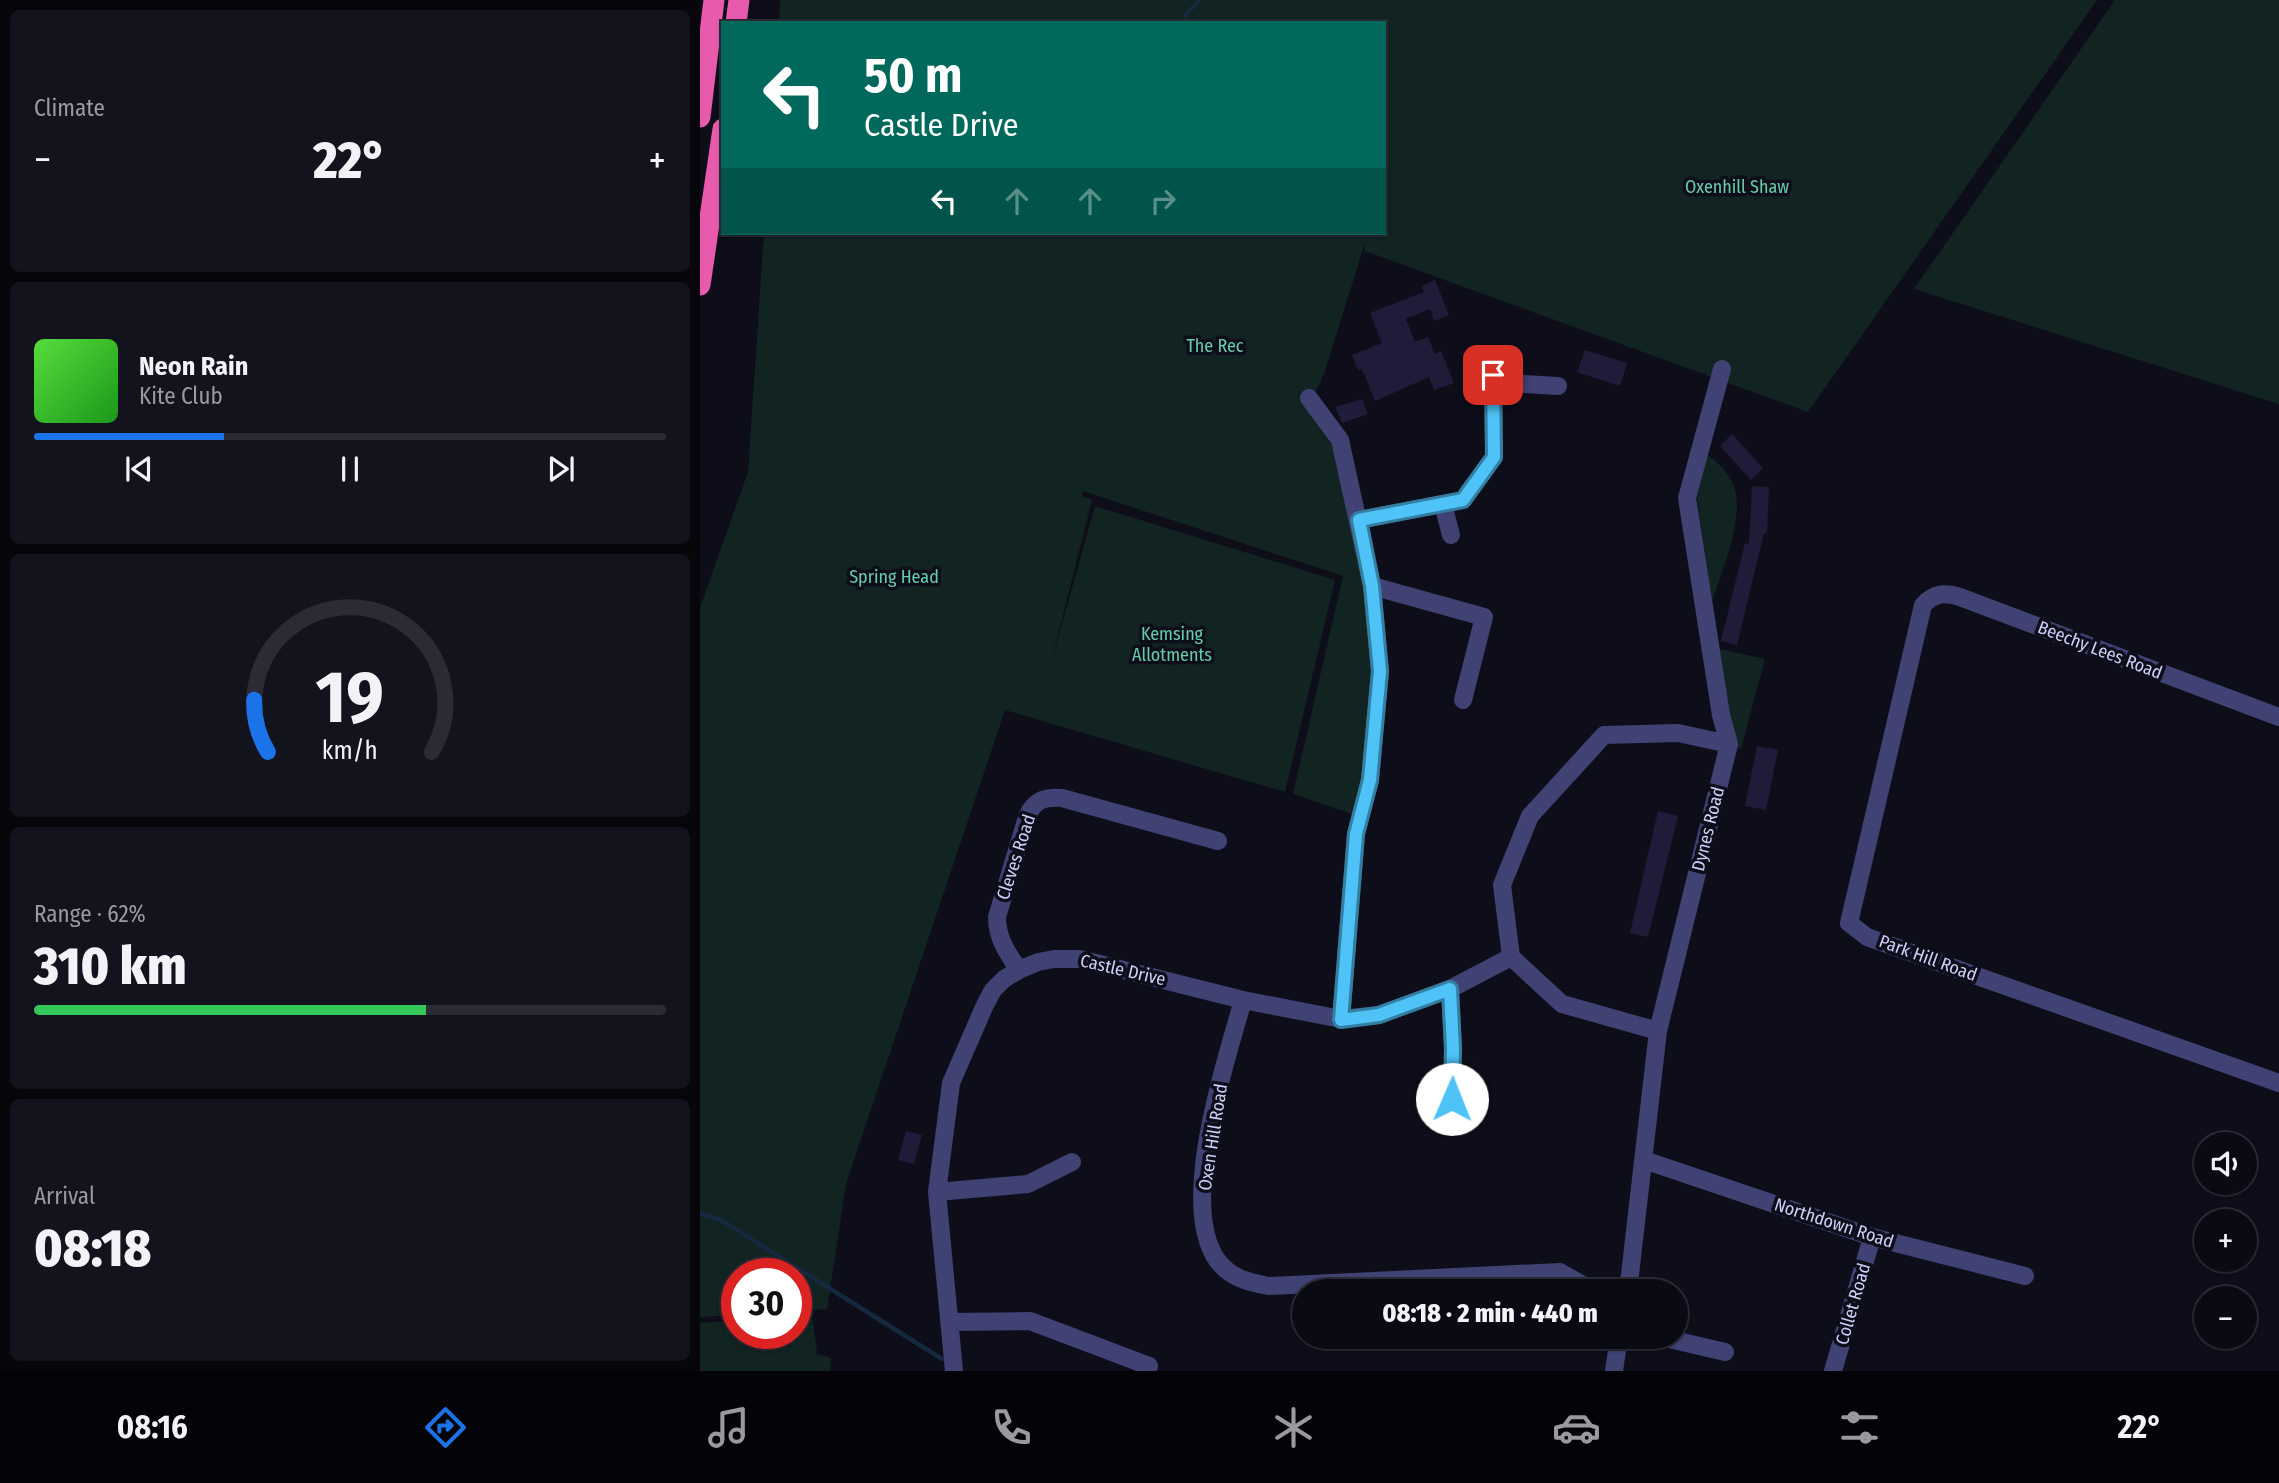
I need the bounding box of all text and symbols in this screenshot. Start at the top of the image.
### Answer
text: 50 m [864,46,962,105]
icon: left [749,49,840,140]
text: Climate [34,94,105,122]
text: Castle Drive [864,106,1019,144]
text: 22° [313,129,387,192]
text: − [34,137,51,183]
text: + [649,137,666,183]
park label: Oxenhill Shaw [1685,176,1789,198]
icon: left [925,182,963,220]
icon: ahead [998,182,1036,220]
icon: ahead [1071,182,1109,220]
icon: right [1144,182,1182,220]
park label: The Rec [1186,335,1244,357]
pin [1463,345,1523,405]
text: Neon Rain [139,351,248,382]
icon: arrive [1474,356,1512,394]
text: Kite Club [139,382,223,410]
icon: previous [120,450,158,488]
icon: pause [331,450,369,488]
icon: next [542,450,580,488]
park label: Spring Head [849,566,939,588]
street label: Beechy Lees Road [2035,616,2165,684]
park label: Kemsing Allotments [1132,623,1212,666]
text: 19 [316,654,384,741]
text: km/h [322,735,378,765]
street label: Dynes Road [1687,785,1729,873]
street label: Cleves Road [992,812,1040,902]
text: Range · 62% [34,900,146,928]
street label: Park Hill Road [1876,930,1980,986]
text: 310 km [34,935,186,998]
street label: Castle Drive [1078,950,1168,991]
position arrow [1415,1062,1489,1136]
street label: Oxen Hill Road [1194,1082,1232,1192]
map controls [2194,1132,2257,1349]
button: sound [2194,1132,2257,1195]
text: Arrival [34,1182,95,1210]
street label: Northdown Road [1772,1193,1896,1253]
button: + [2194,1209,2257,1272]
text: 08:18 [34,1217,152,1280]
speed limit sign: 30 [721,1258,812,1349]
street label: Collet Road [1831,1261,1875,1347]
button: − [2194,1286,2257,1349]
text: 08:18 · 2 min · 440 m [1382,1298,1598,1329]
icon: directions [421,1403,470,1452]
icon: music [704,1403,753,1452]
icon: phone [987,1403,1036,1452]
icon: climate [1269,1403,1318,1452]
icon: car [1552,1403,1601,1452]
icon: filters [1835,1403,1884,1452]
text: 08:16 [117,1408,188,1446]
text: 22° [2118,1408,2162,1446]

